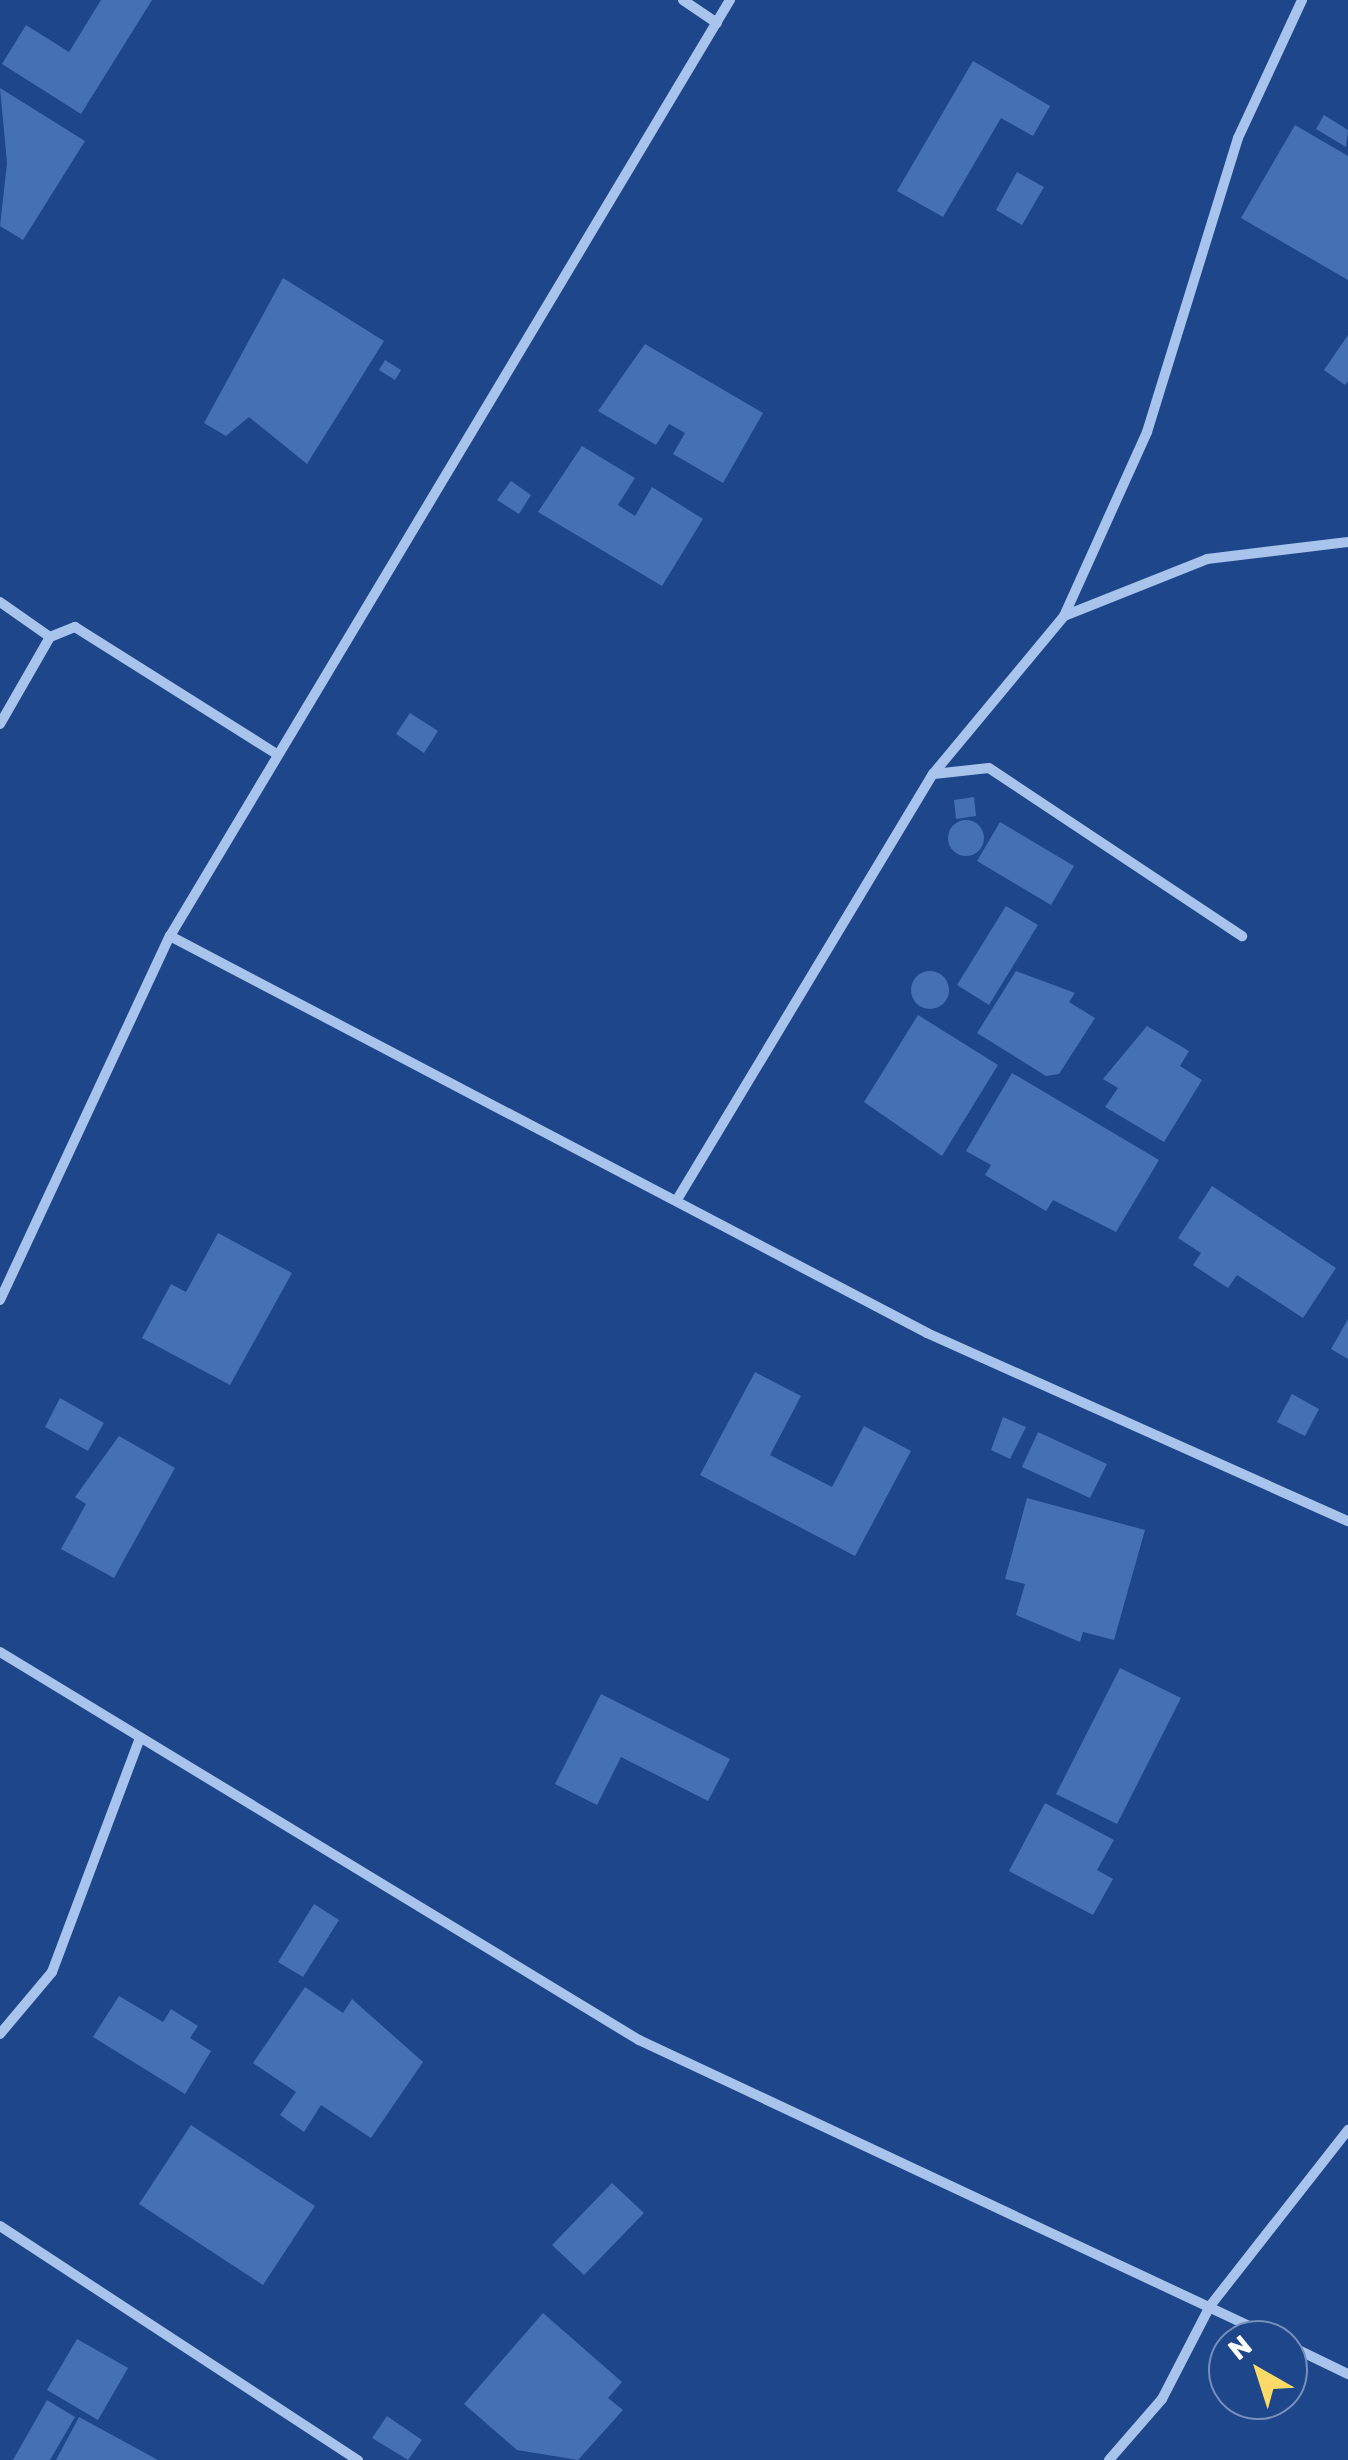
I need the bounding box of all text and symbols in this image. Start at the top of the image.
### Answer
north arrow [1208,2320,1308,2420]
text: N [1222,2329,1258,2367]

